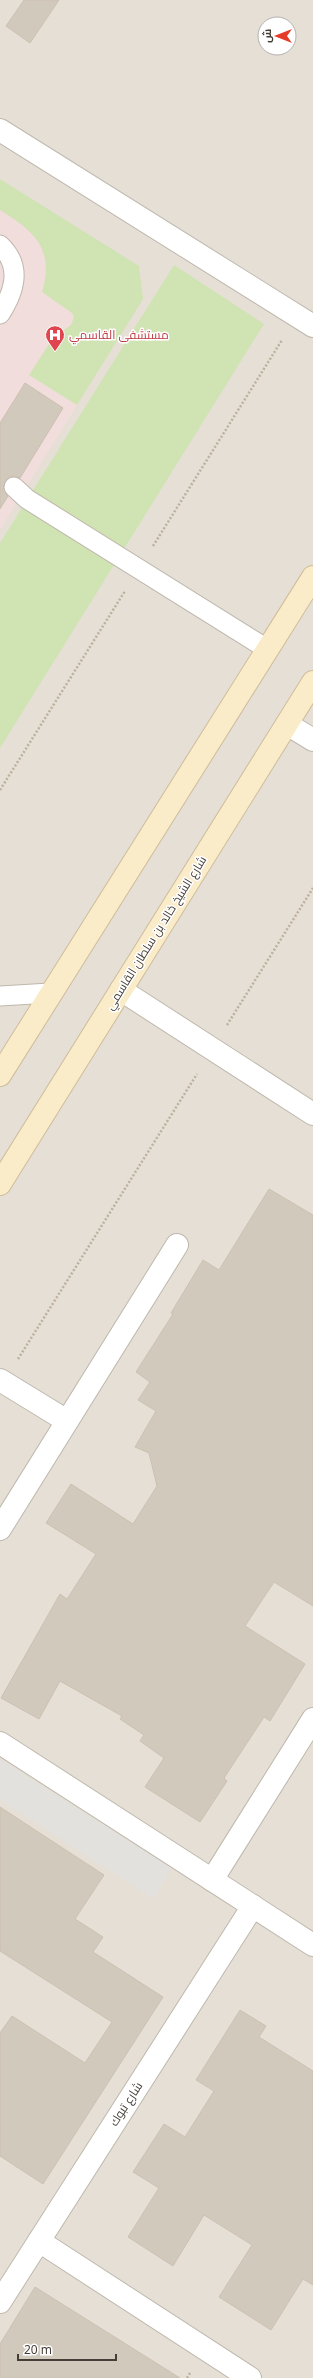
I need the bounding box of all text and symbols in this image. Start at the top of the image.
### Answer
north arrow [257,16,297,56]
text: ش [259,29,274,43]
hospital icon: مستشفى القاسمي [44,324,66,352]
place label: مستشفى القاسمي [69,326,169,345]
street label: شارع الشيخ خالد بن سلطان القاسمي [101,852,212,1014]
street label: شارع تبوك [105,2078,146,2129]
scale bar [18,2336,116,2362]
text: 20 m [24,2341,52,2358]

